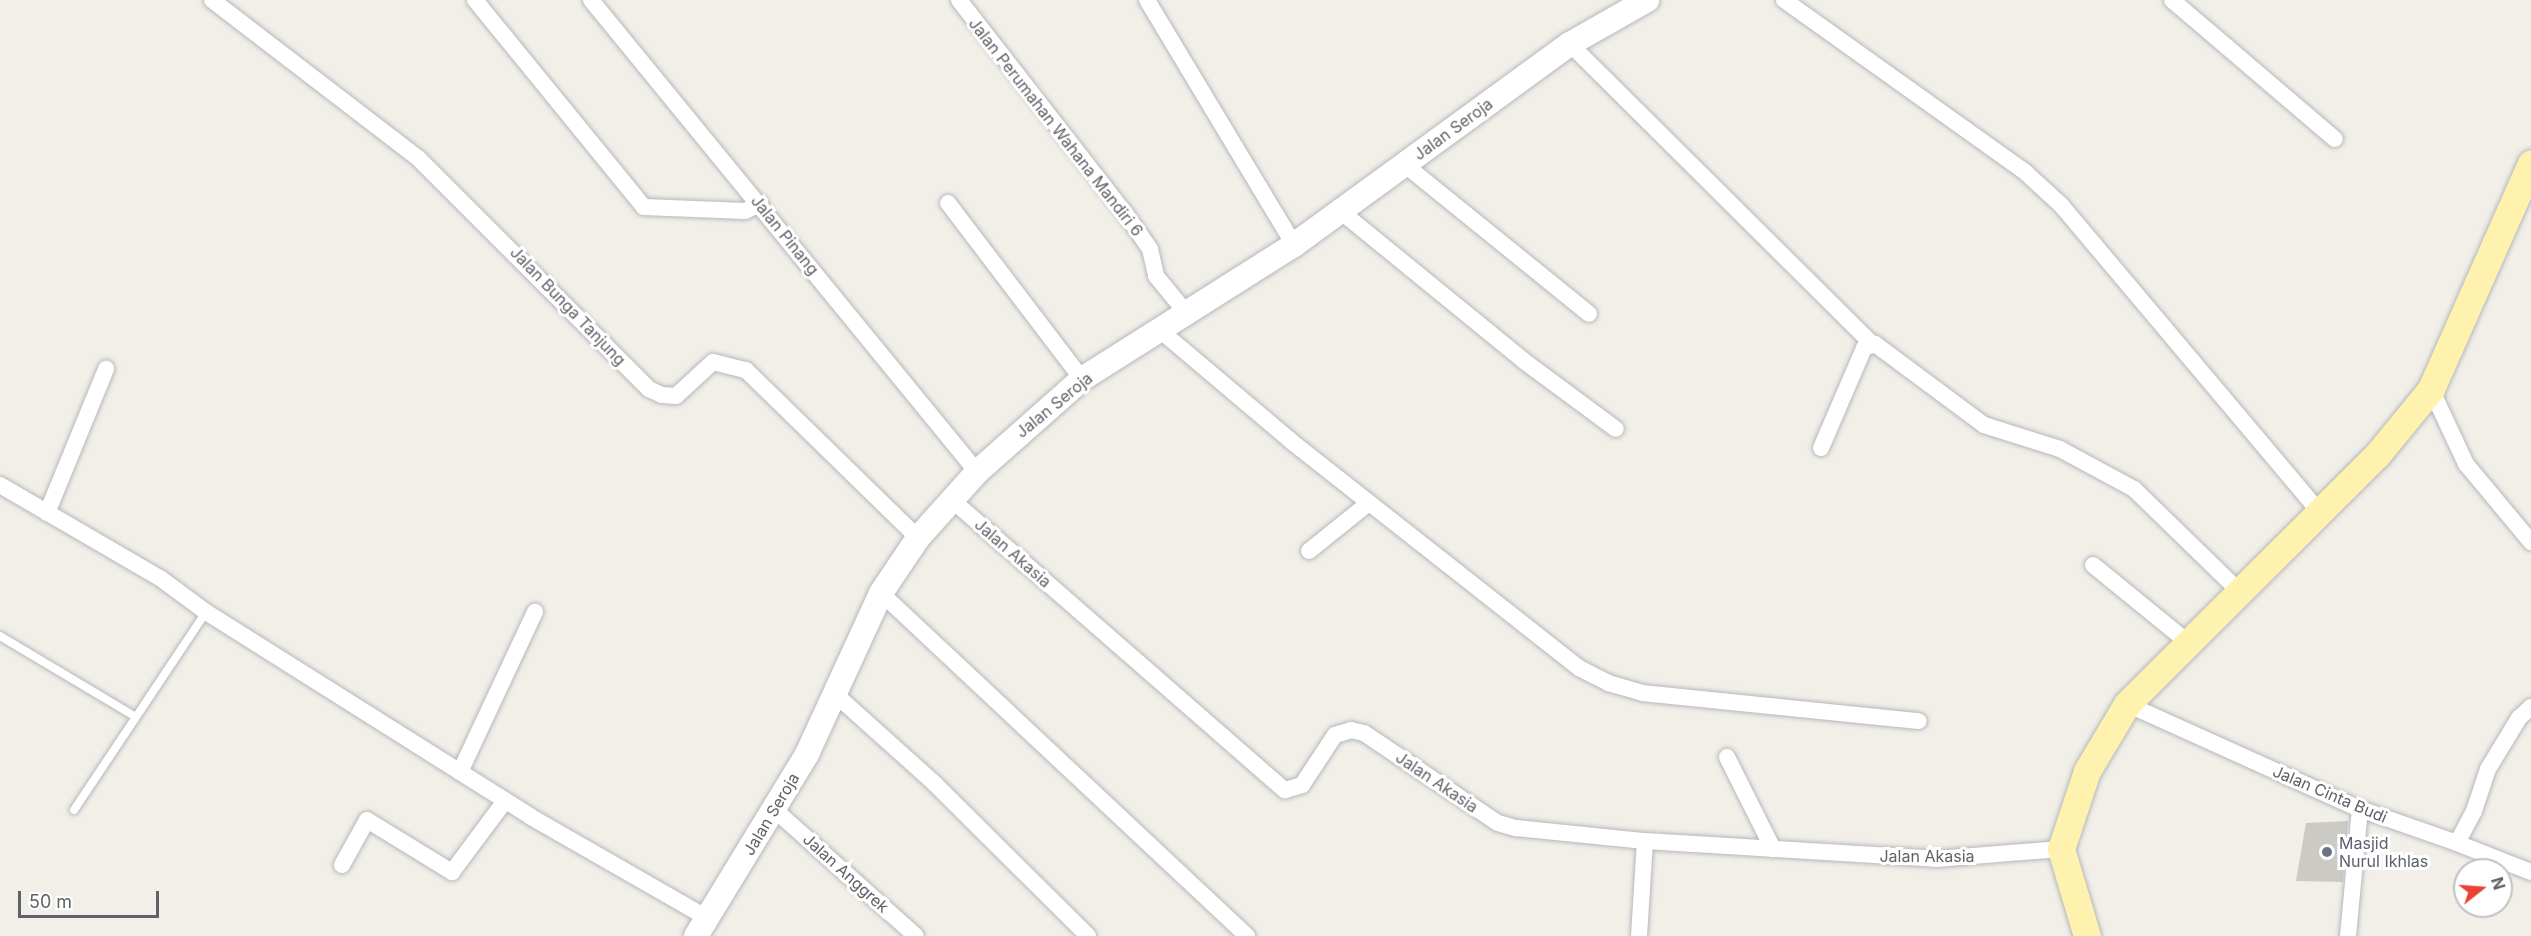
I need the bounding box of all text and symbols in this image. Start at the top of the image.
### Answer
street label: Jalan Perumahan Wahana Mandiri 6 [965,14,1147,240]
street label: Jalan Seroja [1410,94,1496,164]
street label: Jalan Pinang [747,191,823,279]
street label: Jalan Bunga Tanjung [506,243,630,369]
street label: Jalan Seroja [1012,368,1096,442]
street label: Jalan Akasia [971,515,1055,591]
street label: Jalan Akasia [1392,747,1482,817]
street label: Jalan Cinta Budi [2270,761,2390,827]
street label: Jalan Seroja [739,769,803,859]
street label: Jalan Anggrek [799,829,893,917]
place label: Masjid Nurul Ikhlas [2339,833,2428,871]
marker: Masjid Nurul Ikhlas [2320,845,2334,859]
street label: Jalan Akasia [1879,846,1975,866]
north arrow [2453,858,2513,918]
text: N [2487,875,2510,892]
scale bar [21,879,162,917]
text: 50 m [29,891,72,912]

